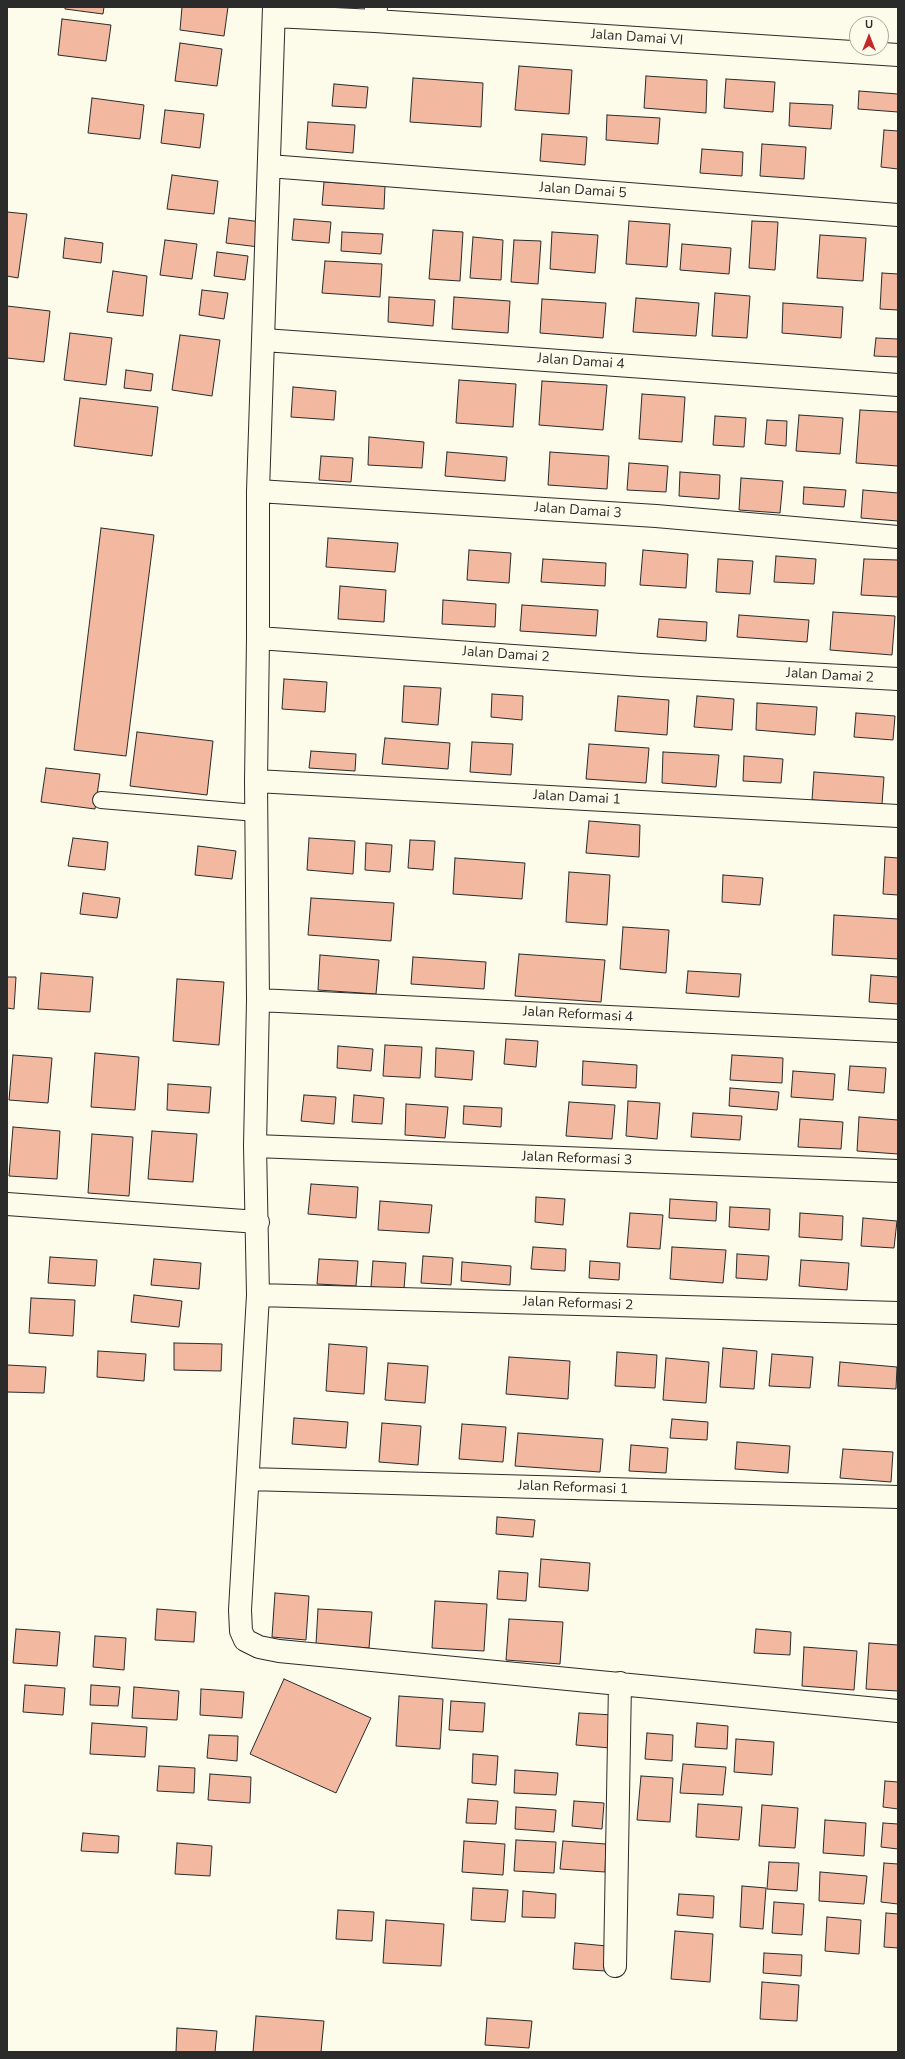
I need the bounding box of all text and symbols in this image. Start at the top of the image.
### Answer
north arrow [849,16,889,56]
text: U [865,17,873,32]
street label: Jalan Damai VI [590,26,684,50]
street label: Jalan Damai 5 [539,180,627,202]
street label: Jalan Damai 4 [537,351,625,373]
street label: Jalan Damai 3 [534,500,622,522]
street label: Jalan Damai 2 [462,644,550,666]
street label: Jalan Damai 2 [786,665,874,687]
street label: Jalan Damai 1 [533,787,621,809]
street label: Jalan Reformasi 4 [522,1004,634,1026]
street label: Jalan Reformasi 3 [522,1149,632,1169]
street label: Jalan Reformasi 2 [523,1294,633,1314]
street label: Jalan Reformasi 1 [518,1478,628,1498]

